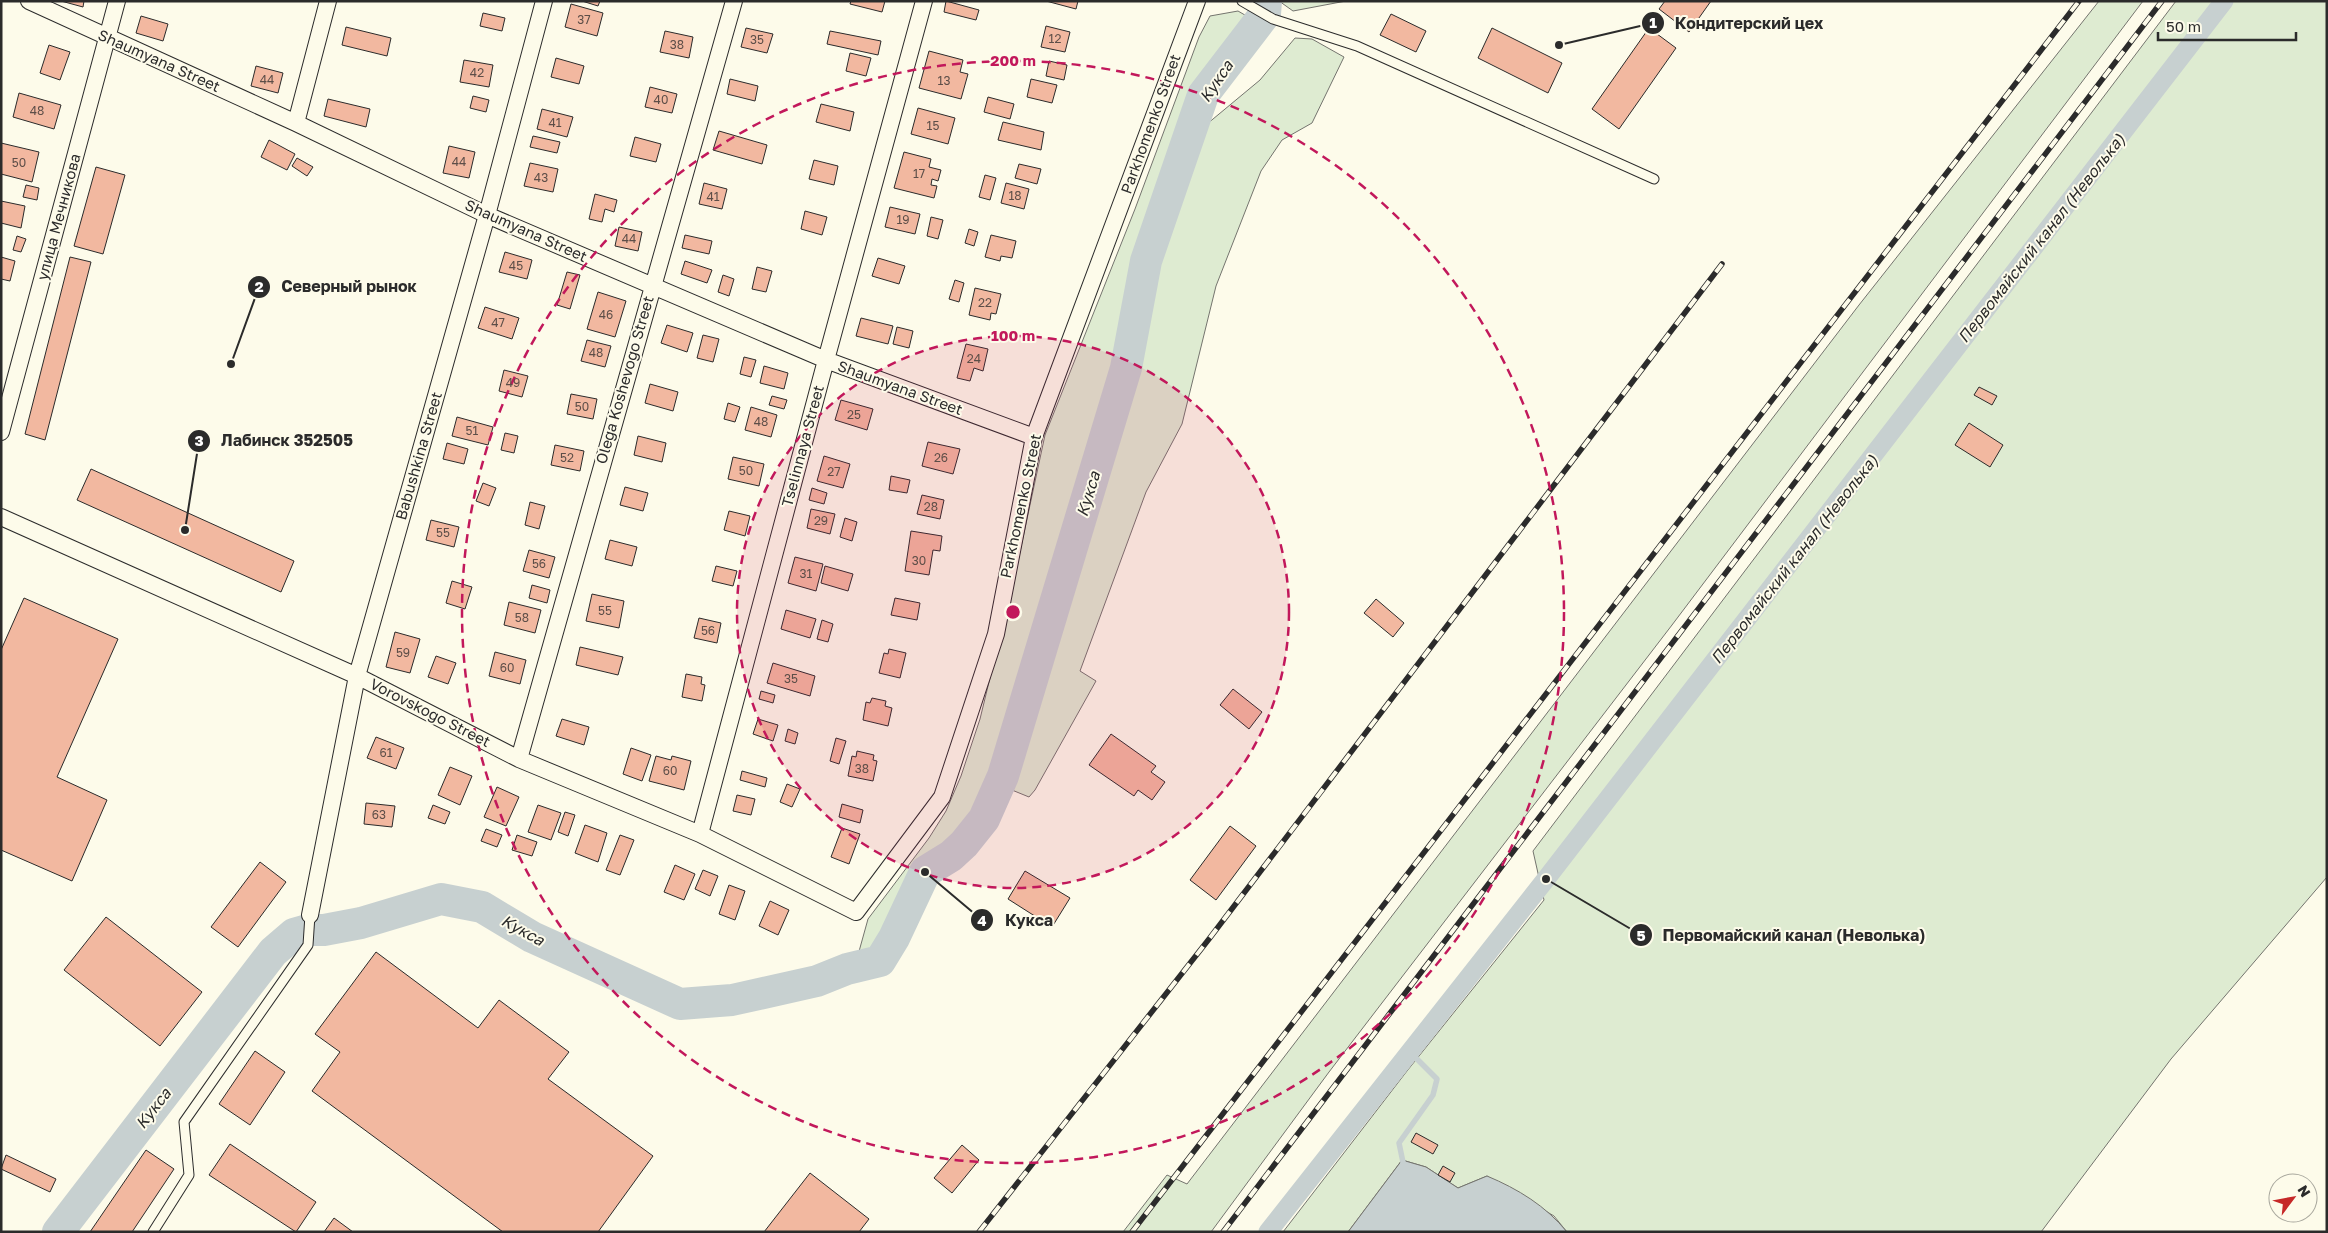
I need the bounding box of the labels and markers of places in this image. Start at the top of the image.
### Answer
callout: Кондитерский цех [1640,7,1834,38]
callout: Северный рынок [246,271,427,302]
callout: Лабинск 352505 [187,425,363,456]
centre of rings [1004,603,1022,621]
callout: Кукса [970,905,1063,936]
callout: Первомайский канал (Неволька) [1628,920,1936,951]

